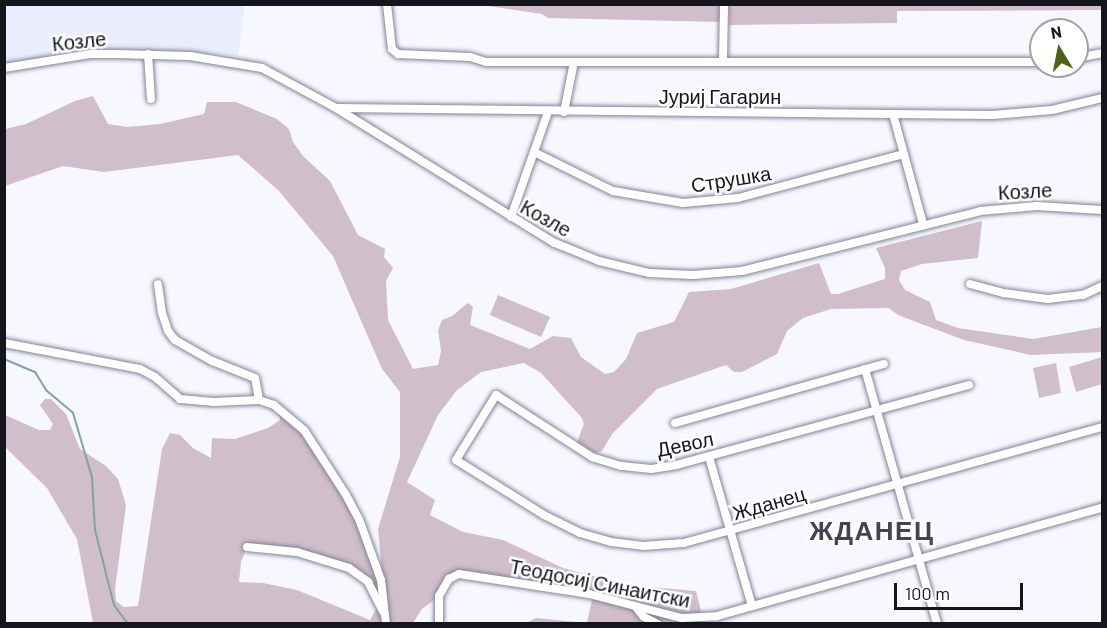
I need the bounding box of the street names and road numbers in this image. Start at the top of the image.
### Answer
street label: Козле [51,26,107,56]
street label: Јуриј Гагарин [659,84,781,108]
street label: Струшка [689,161,773,197]
street label: Козле [997,178,1053,204]
street label: Козле [516,194,576,242]
street label: Девол [654,426,716,462]
street label: Жданец [730,481,808,525]
street label: Теодосиј Синаитски [508,554,692,612]

